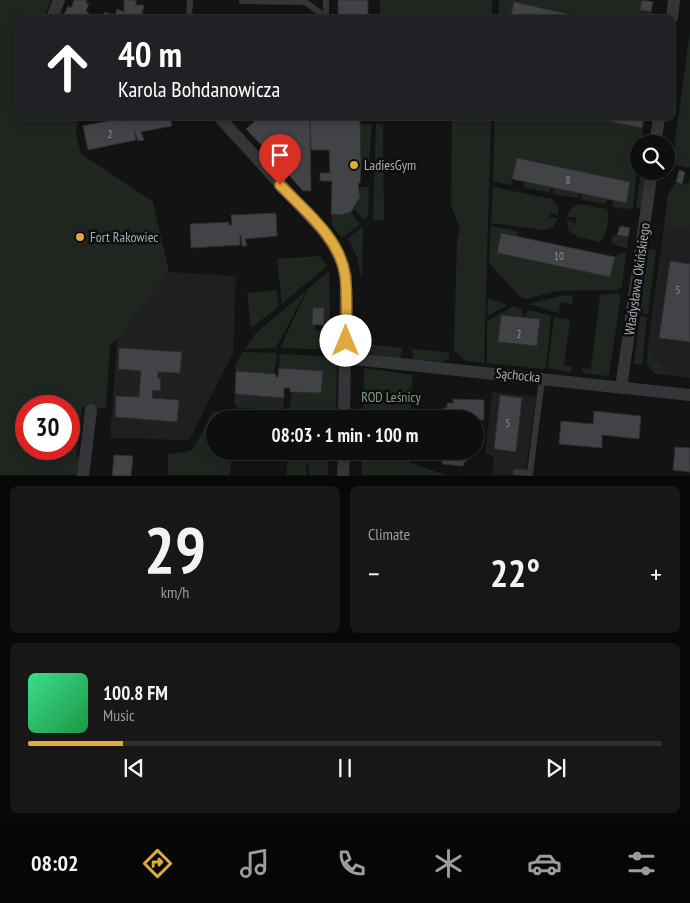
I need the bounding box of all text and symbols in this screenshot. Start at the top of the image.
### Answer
text: 40 m [118,31,182,77]
icon: ahead [35,35,100,100]
text: Karola Bohdanowicza [118,75,280,103]
house number: 2 [108,127,113,141]
pin [259,134,301,185]
map controls [630,135,675,180]
button: search [630,135,675,180]
icon: arrive [266,141,294,169]
place label: LadiesGym [364,156,416,174]
marker: LadiesGym [348,159,360,171]
house number: 8 [566,173,571,187]
street label: Władysława Okińskiego [620,222,654,336]
place label: Fort Rakowiec [90,228,158,246]
marker: Fort Rakowiec [74,231,86,243]
house number: 10 [554,249,564,263]
house number: 5 [676,283,681,297]
position arrow [319,314,371,366]
house number: 2 [517,327,522,341]
street label: Sąchocka [495,364,541,386]
park label: ROD Leśnicy [361,388,421,406]
speed limit sign: 30 [15,395,80,460]
house number: 5 [506,416,511,430]
text: 08:03 · 1 min · 100 m [272,423,418,447]
text: 29 [144,507,206,591]
text: Climate [368,524,410,544]
text: 22° [490,548,540,597]
text: − [368,555,380,592]
text: + [650,555,662,592]
text: km/h [161,582,189,602]
text: 100.8 FM [103,681,168,705]
text: Music [103,705,135,725]
icon: previous [120,754,148,782]
icon: pause [331,754,359,782]
icon: next [542,754,570,782]
icon: directions [140,846,175,881]
icon: music [237,846,272,881]
icon: phone [334,846,369,881]
icon: climate [431,846,466,881]
icon: car [527,846,562,881]
icon: filters [624,846,659,881]
text: 08:02 [31,849,78,877]

